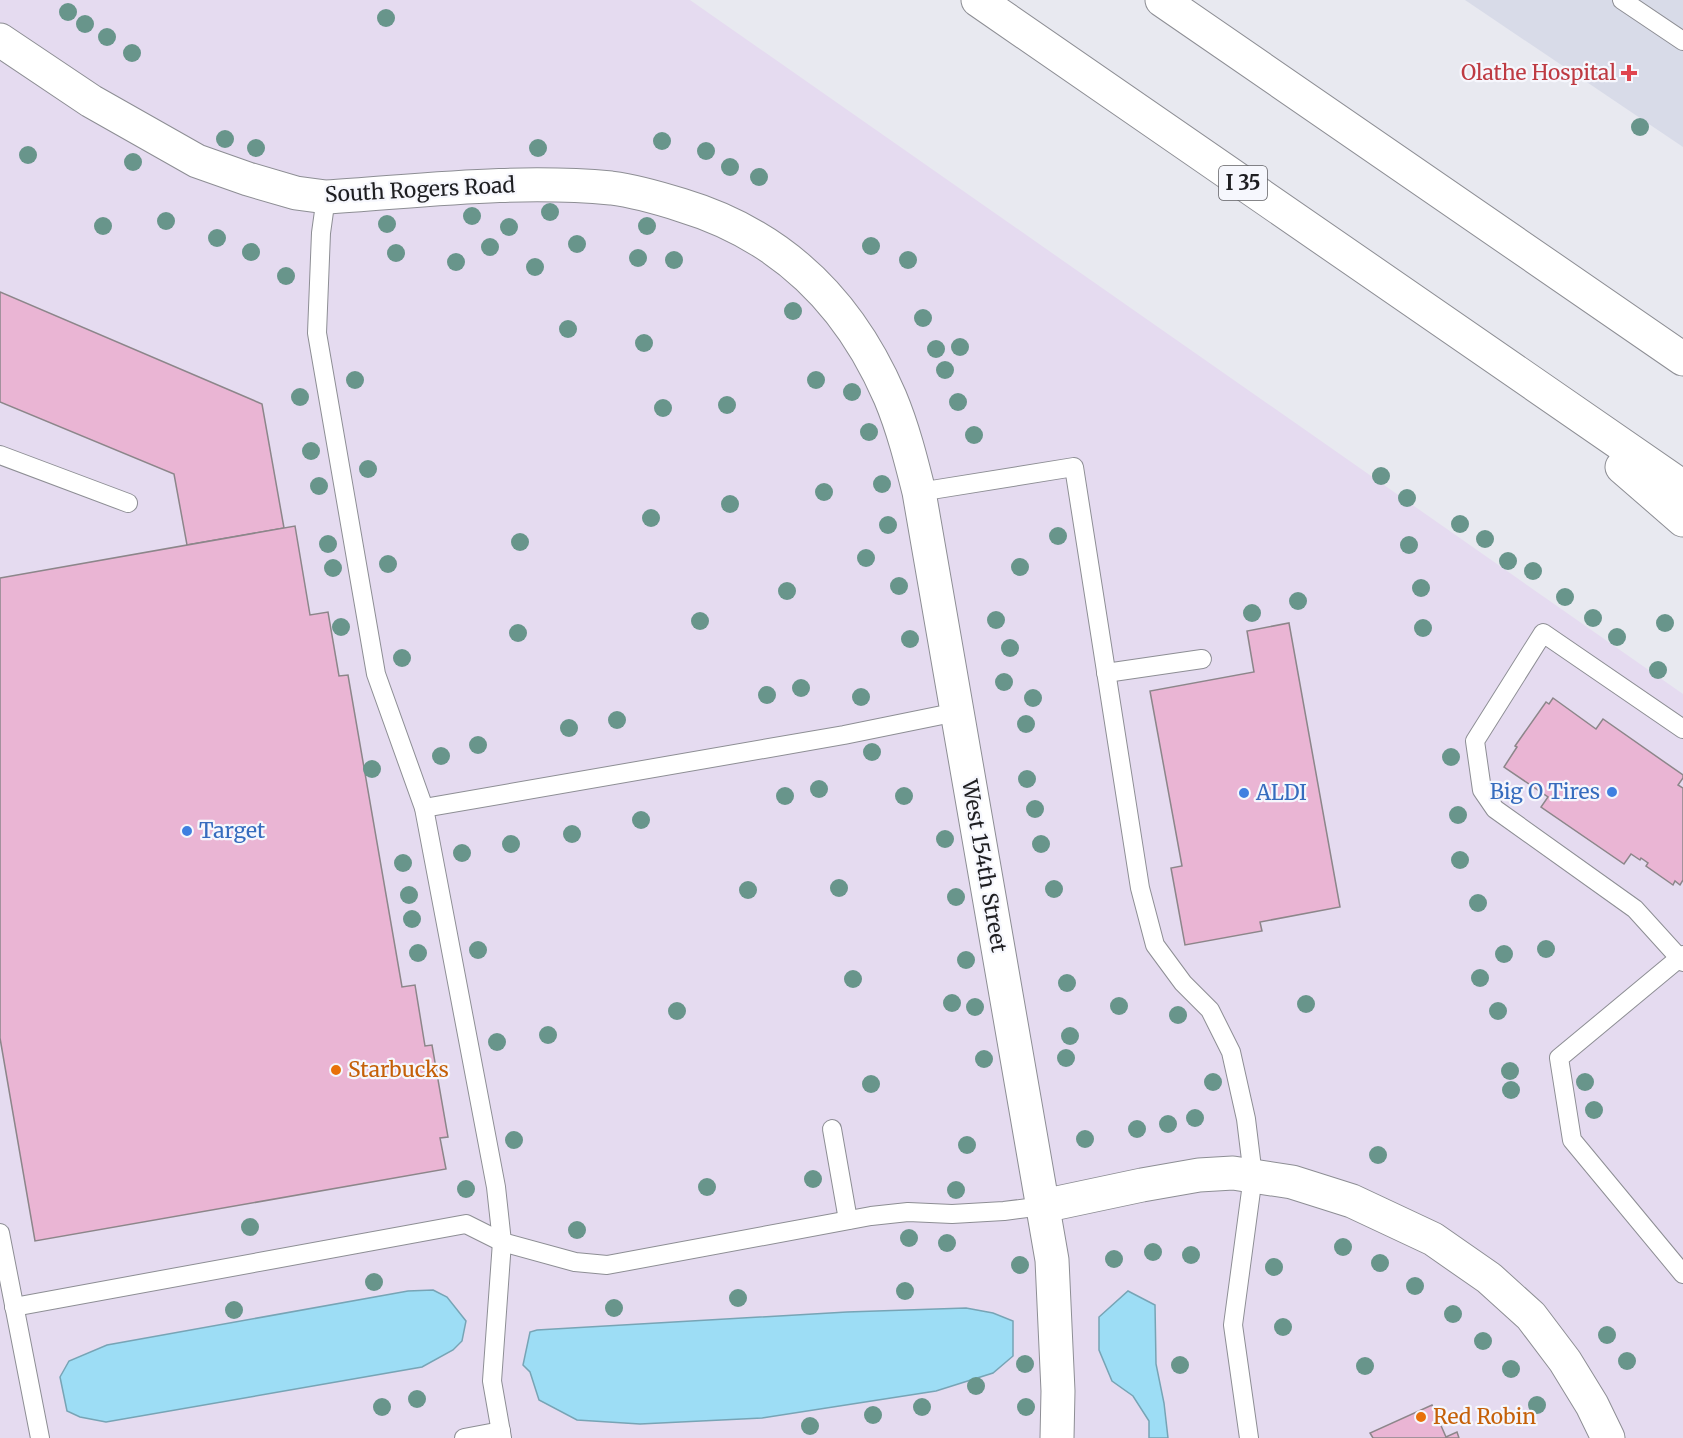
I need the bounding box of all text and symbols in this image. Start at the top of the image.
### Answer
place label: Olathe Hospital [1461,59,1616,86]
marker: Olathe Hospital [1620,64,1638,82]
road number: I 35 [1219,166,1267,200]
street label: South Rogers Road [324,171,516,208]
street label: West 154th Street [956,776,1013,954]
place label: Big O Tires [1490,778,1600,805]
place label: ALDI [1255,779,1307,806]
marker: Big O Tires [1605,785,1619,799]
marker: ALDI [1237,786,1251,800]
place label: Target [199,817,265,844]
marker: Target [180,824,194,838]
place label: Starbucks [348,1056,449,1083]
marker: Starbucks [329,1063,343,1077]
place label: Red Robin [1433,1403,1536,1430]
marker: Red Robin [1414,1410,1428,1424]

